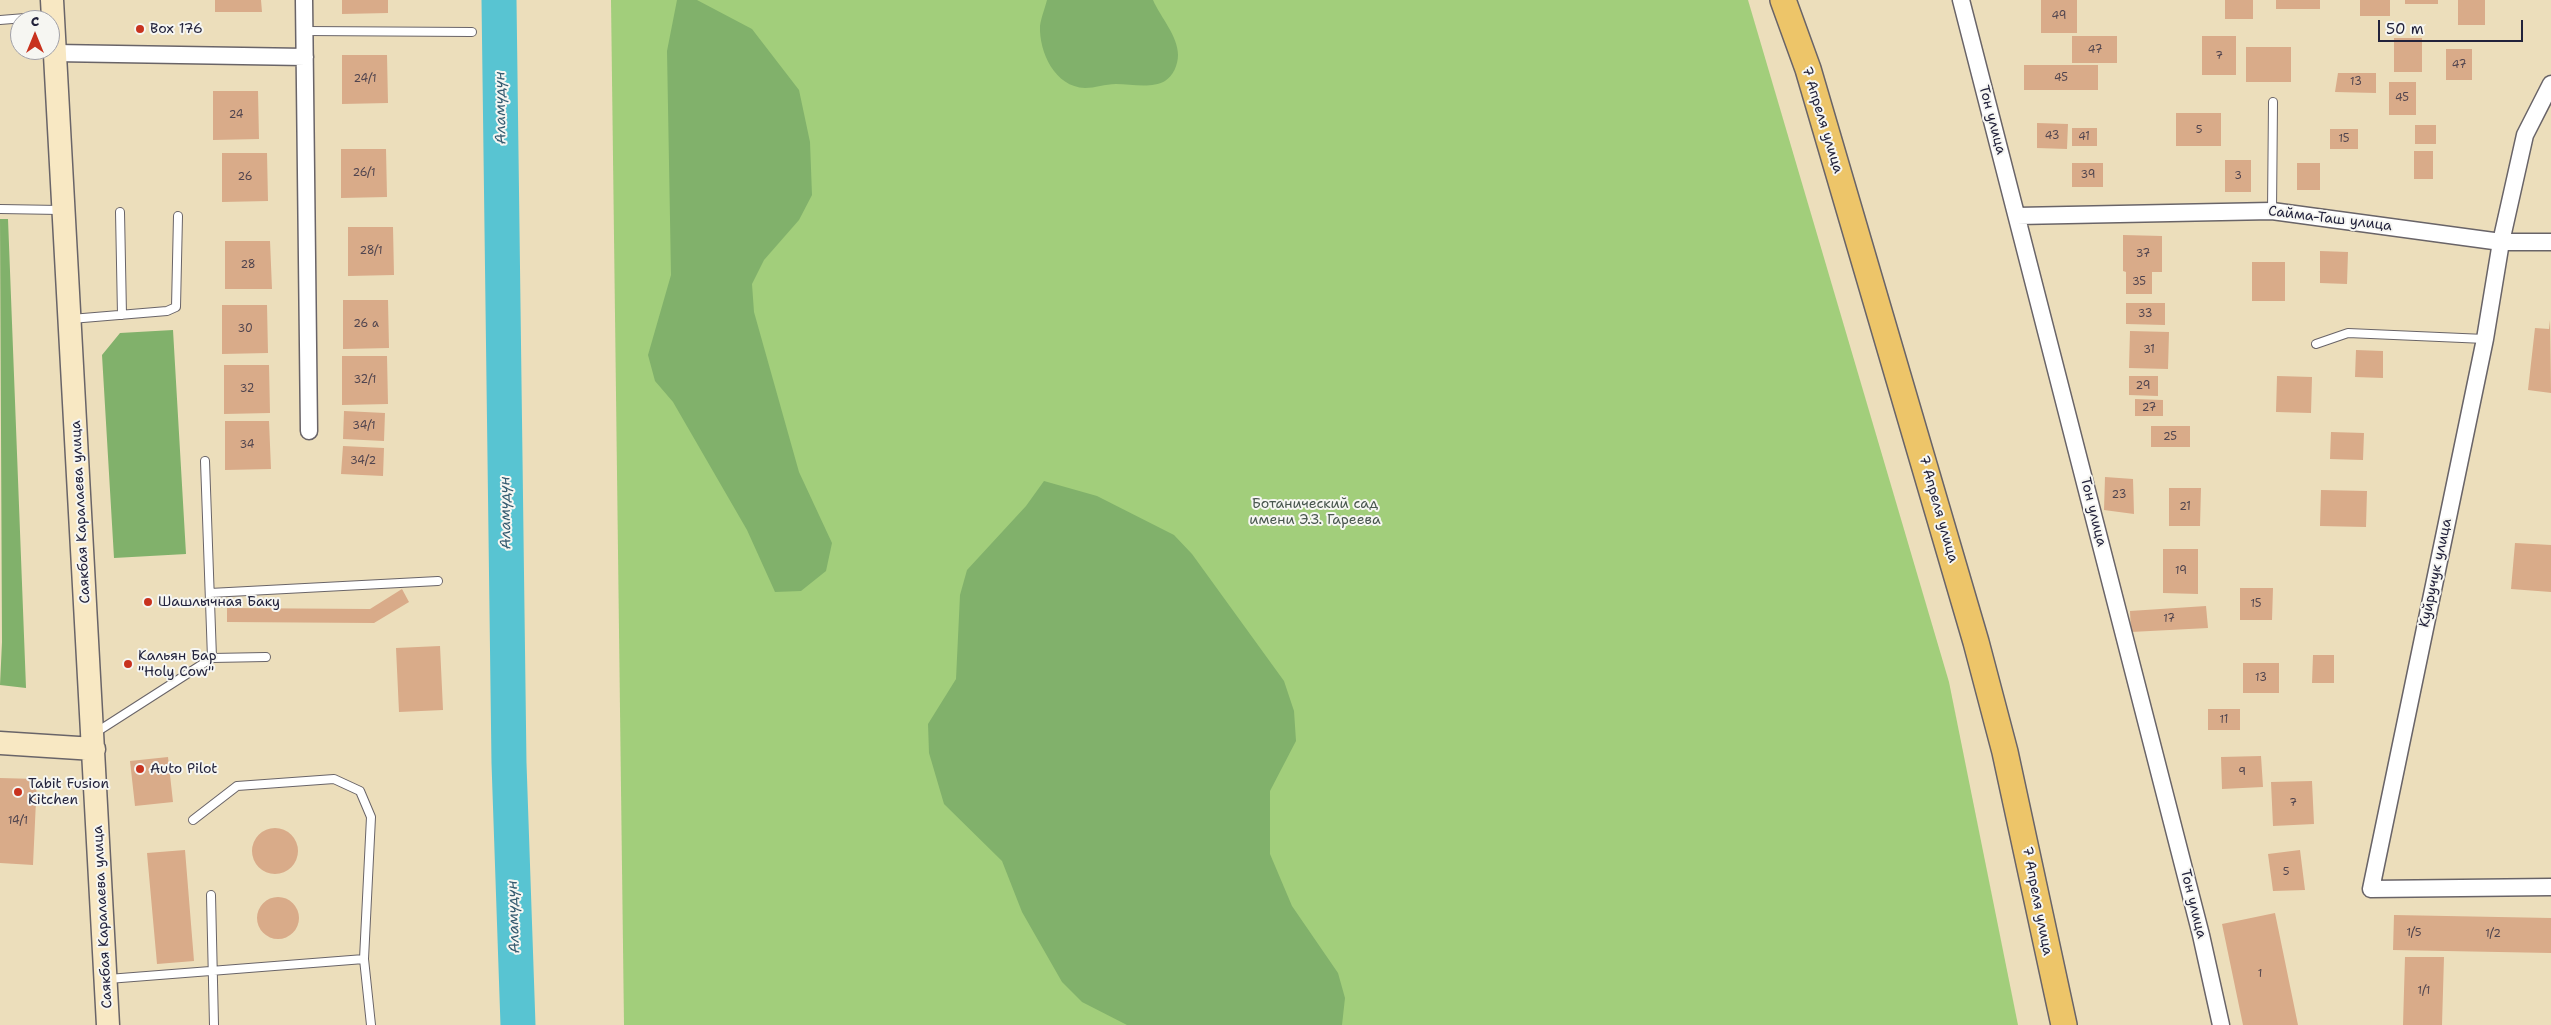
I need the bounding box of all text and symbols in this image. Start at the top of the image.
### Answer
house number: 49 [2052,9,2066,23]
north arrow [10,10,60,60]
scale bar [2381,10,2526,42]
text: С [31,12,39,30]
text: 50 m [2386,19,2424,39]
place label: Box 176 [150,21,203,37]
marker: Box 176 [134,23,146,35]
house number: 47 [2088,43,2102,57]
house number: 7 [2215,49,2223,63]
house number: 47 [2452,58,2466,72]
street label: 7 Апреля улица [1798,64,1846,176]
water label: Аламүдүн [491,71,511,145]
house number: 45 [2054,71,2068,85]
house number: 24/1 [354,72,376,86]
house number: 13 [2350,75,2362,89]
street label: Тон улица [1975,84,2009,156]
house number: 45 [2395,91,2409,105]
house number: 24 [229,108,243,122]
house number: 5 [2196,123,2202,137]
house number: 43 [2045,129,2059,143]
house number: 41 [2078,130,2090,144]
house number: 15 [2338,132,2350,146]
house number: 26/1 [352,166,376,180]
house number: 39 [2081,168,2095,182]
house number: 3 [2234,169,2242,183]
house number: 26 [238,170,252,184]
street label: Сайма-Таш улица [2267,203,2393,235]
house number: 28/1 [359,244,383,258]
house number: 37 [2136,247,2150,261]
house number: 28 [240,258,256,272]
house number: 35 [2132,275,2146,289]
house number: 33 [2138,307,2152,321]
house number: 26 а [353,317,379,331]
house number: 30 [237,322,253,336]
house number: 31 [2143,343,2155,357]
house number: 32/1 [354,373,376,387]
house number: 29 [2136,379,2150,393]
house number: 32 [240,382,254,396]
house number: 27 [2142,401,2156,415]
house number: 34/1 [352,419,376,433]
street label: Саякбая Каралаева улица [68,420,94,604]
house number: 25 [2163,430,2177,444]
house number: 34 [240,438,254,452]
street label: 7 Апреля улица [1915,453,1961,565]
house number: 34/2 [350,454,376,468]
water label: Аламүдүн [496,476,516,550]
street label: Тон улица [2076,476,2110,548]
house number: 23 [2112,488,2126,502]
park label: Ботанический сад имени Э.З. Гареева [1249,496,1381,528]
house number: 21 [2179,500,2191,514]
street label: Куйручук улица [2416,517,2456,629]
house number: 19 [2175,564,2187,578]
place label: Шашлычная Баку [158,594,280,610]
marker: Шашлычная Баку [142,596,154,608]
house number: 15 [2250,597,2262,611]
house number: 17 [2163,612,2175,626]
place label: Кальян Бар "Holy Cow" [138,648,217,680]
marker: Кальян Бар "Holy Cow" [122,658,134,670]
house number: 13 [2255,671,2267,685]
house number: 11 [2220,713,2228,727]
place label: Auto Pilot [150,761,217,777]
marker: Auto Pilot [134,763,146,775]
house number: 9 [2238,765,2246,779]
place label: Tabit Fusion Kitchen [28,776,109,809]
marker: Tabit Fusion Kitchen [12,786,24,798]
house number: 7 [2289,796,2297,810]
house number: 14/1 [8,814,28,828]
street label: Саякбая Каралаева улица [90,825,116,1009]
street label: 7 Апреля улица [2018,845,2056,957]
house number: 5 [2283,865,2289,879]
street label: Тон улица [2176,868,2210,940]
water label: Аламүдүн [504,880,524,954]
house number: 1/5 [2406,926,2422,940]
house number: 1/2 [2485,927,2501,941]
house number: 1 [2258,967,2262,981]
house number: 1/1 [2418,984,2430,998]

